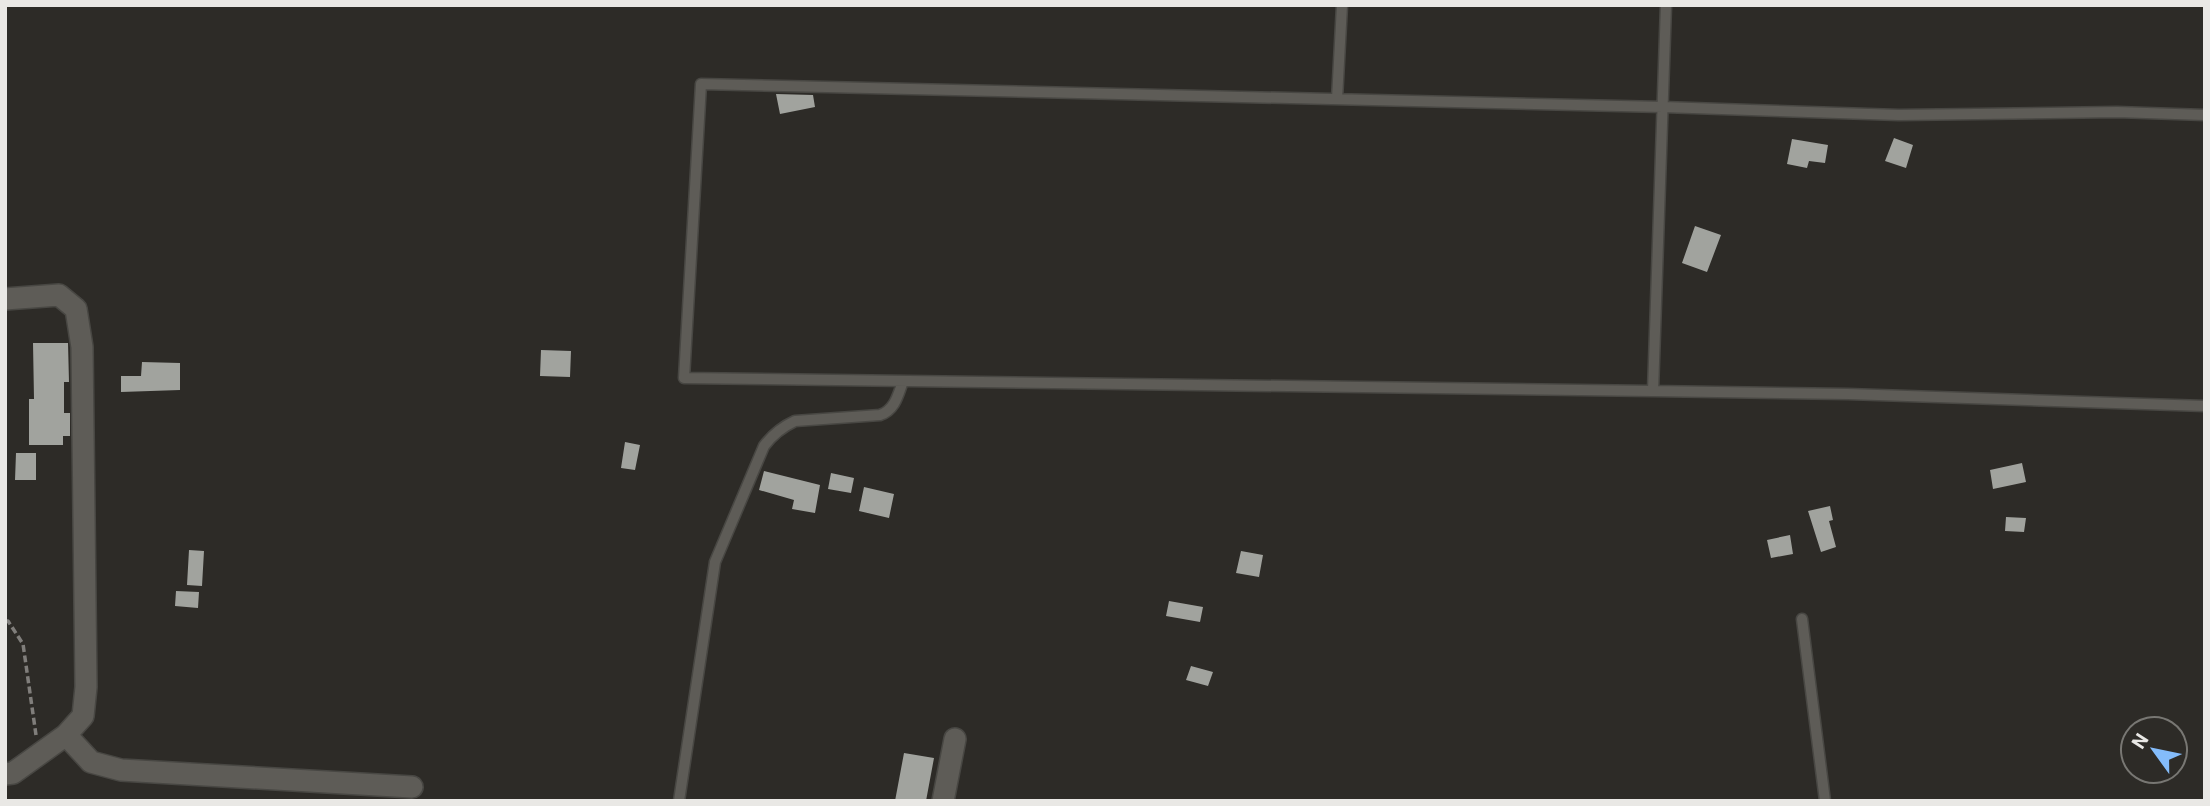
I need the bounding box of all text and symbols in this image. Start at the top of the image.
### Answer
north arrow [2119,715,2189,785]
text: N [2127,729,2153,753]

